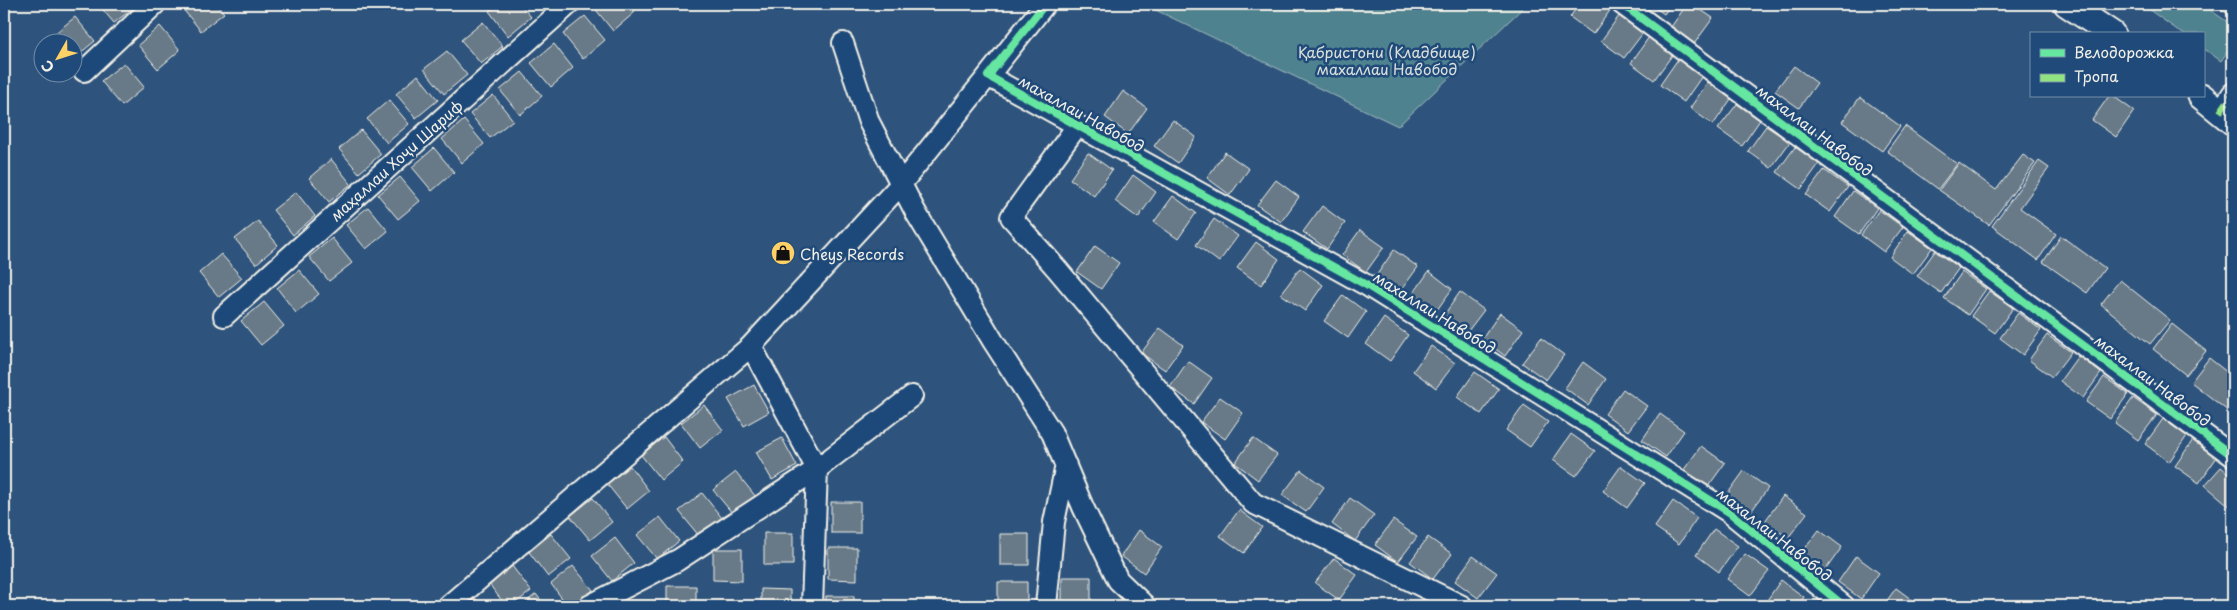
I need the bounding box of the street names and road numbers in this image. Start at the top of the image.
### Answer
street label: махаллаи Навобод [1015,69,1149,157]
street label: махаллаи Навобод [1752,79,1878,181]
street label: маҳаллаи Хоҷи Шариф [324,94,468,226]
street label: махаллаи Навобод [1369,265,1501,359]
street label: махаллаи Навобод [2090,329,2216,431]
street label: махаллаи Навобод [1713,482,1837,586]

